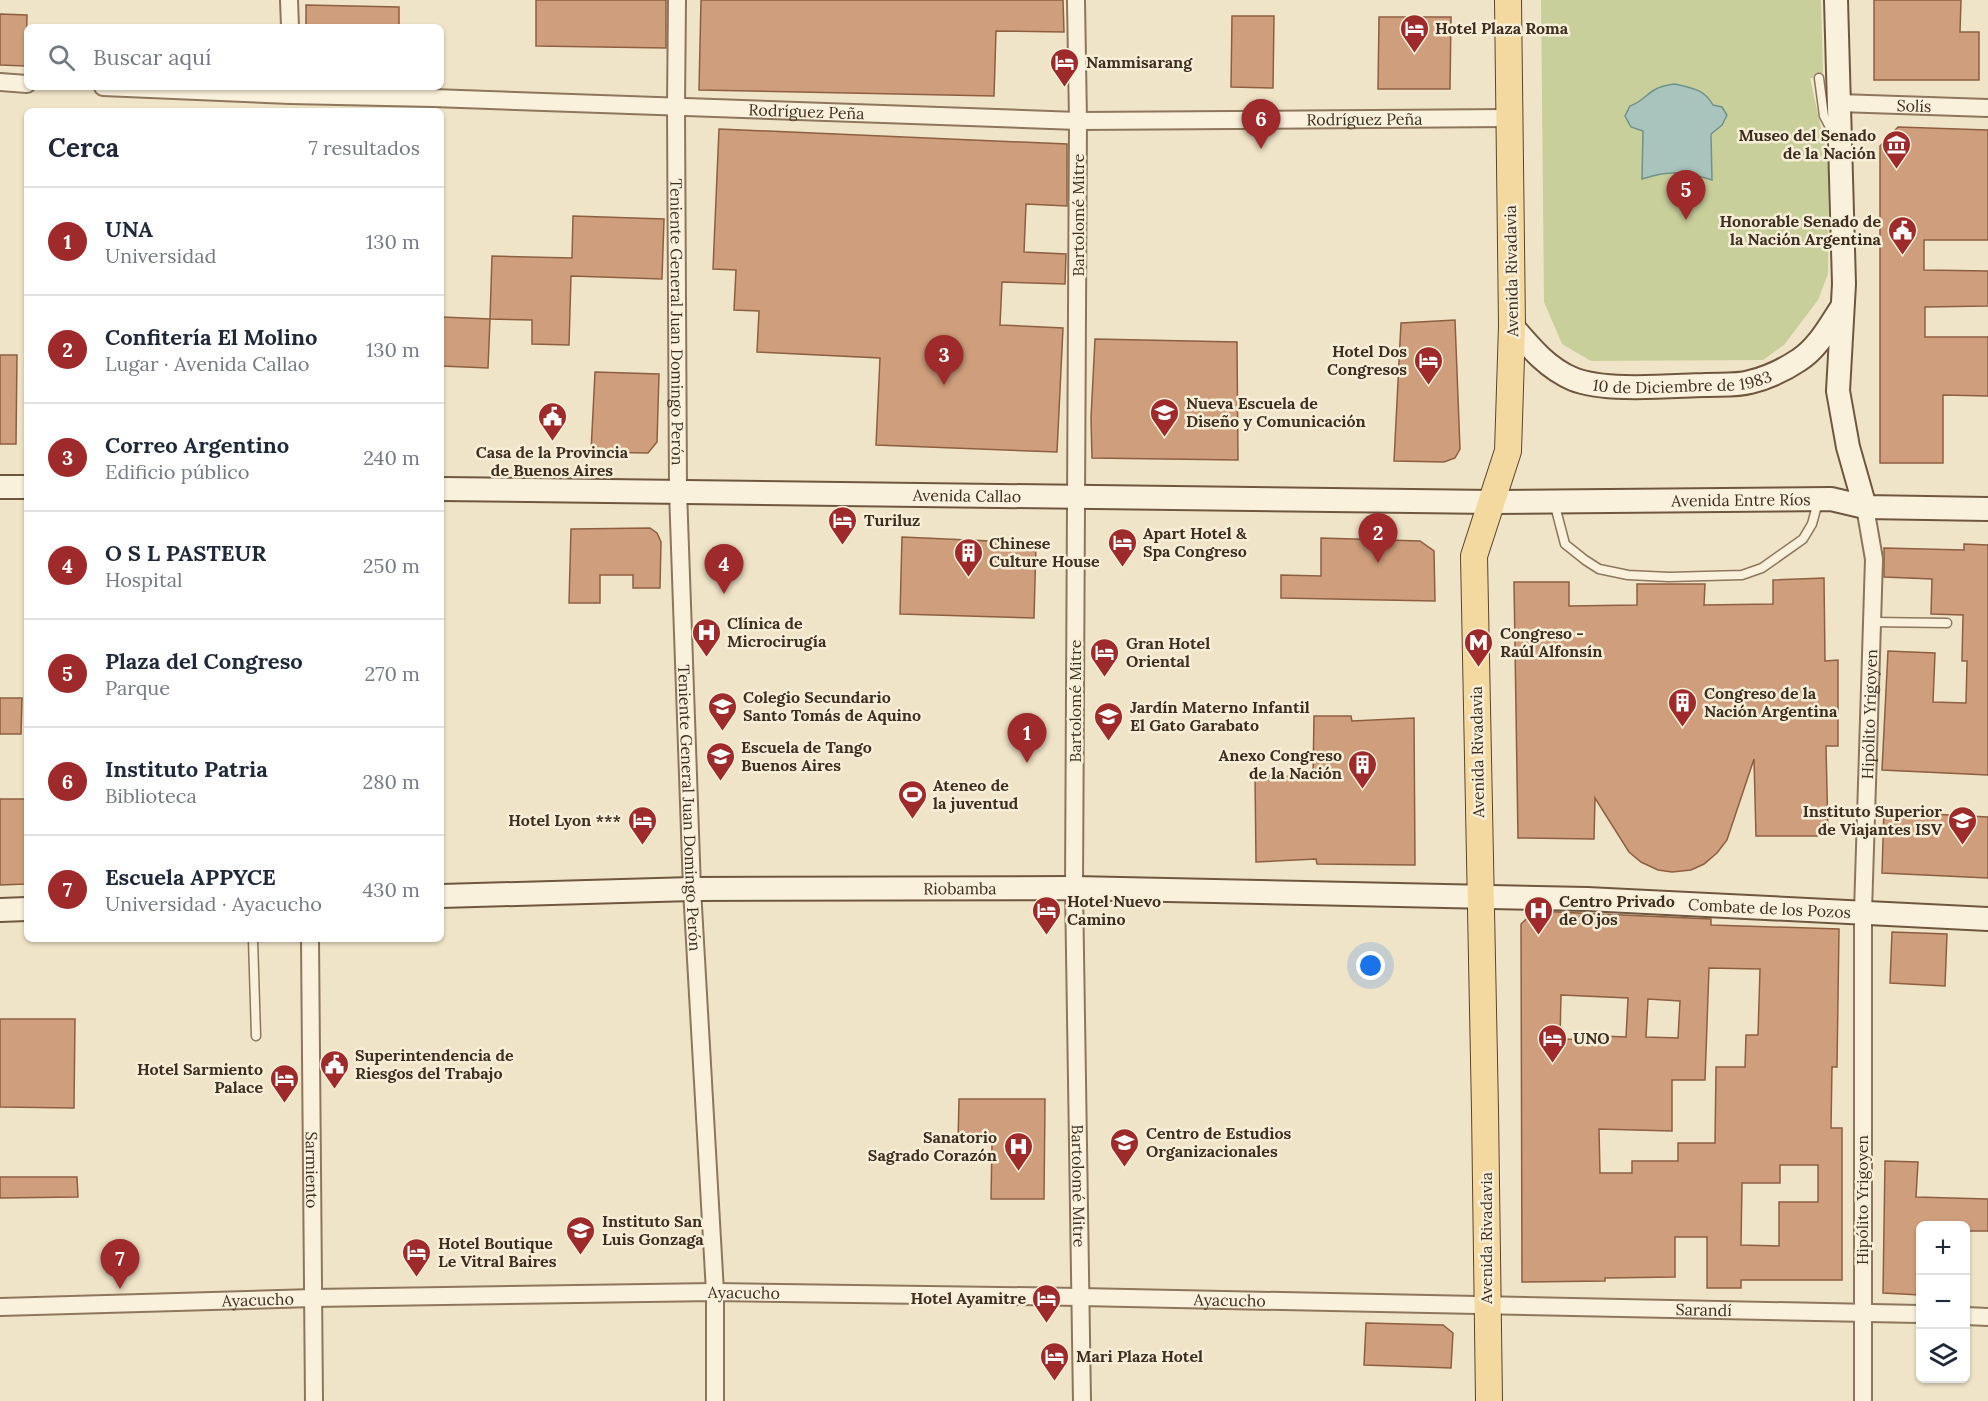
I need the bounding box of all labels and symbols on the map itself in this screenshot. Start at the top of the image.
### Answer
hotel icon: Hotel Plaza Roma [1398,12,1430,54]
place label: Hotel Plaza Roma [1435,18,1569,38]
hotel icon: Nammisarang [1049,46,1081,88]
place label: Nammisarang [1086,52,1193,72]
street label: Solís [1896,95,1932,116]
street label: Rodríguez Peña [748,99,865,123]
pin: 6 [1242,100,1280,149]
street label: Rodríguez Peña [1306,109,1422,129]
place label: Museo del Senado de la Nación [1739,125,1876,163]
museum icon: Museo del Senado de la Nación [1881,128,1913,170]
street label: Bartolomé Mitre [1068,153,1088,276]
pin: 5 [1666,170,1706,220]
street label: Teniente General Juan Domingo Perón [666,179,688,466]
street label: Avenida Rivadavia [1500,205,1522,338]
place label: Honorable Senado de la Nación Argentina [1720,211,1882,249]
public building icon: Honorable Senado de la Nación Argentina [1886,214,1918,256]
pin: 3 [924,336,964,385]
place label: Hotel Dos Congresos [1327,341,1407,379]
hotel icon: Hotel Dos Congresos [1412,344,1444,386]
street label: 10 de Diciembre de 1983 [1591,366,1775,397]
place label: Nueva Escuela de Diseño y Comunicación [1186,393,1366,431]
school or university icon: Nueva Escuela de Diseño y Comunicación [1149,396,1181,438]
public building icon: Casa de la Provincia de Buenos Aires [536,400,568,442]
place label: Casa de la Provincia de Buenos Aires [476,442,629,480]
street label: Avenida Callao [912,485,1021,506]
street label: Avenida Entre Ríos [1670,489,1811,510]
hotel icon: Turiluz [827,504,859,546]
place label: Turiluz [864,510,920,530]
pin: 2 [1358,514,1398,563]
place label: Apart Hotel & Spa Congreso [1143,523,1247,561]
hotel icon: Apart Hotel & Spa Congreso [1106,526,1138,568]
place label: Chinese Culture House [989,533,1100,571]
building icon: Chinese Culture House [952,536,984,578]
pin: 4 [704,544,744,594]
place label: Clínica de Microcirugía [727,613,827,651]
hospital icon: Clínica de Microcirugía [690,616,722,658]
place label: Congreso - Raúl Alfonsín [1500,623,1602,661]
metro station icon: Congreso - Raúl Alfonsín [1463,626,1495,668]
place label: Gran Hotel Oriental [1126,633,1210,671]
hotel icon: Gran Hotel Oriental [1089,636,1121,678]
street label: Bartolomé Mitre [1065,639,1085,762]
street label: Hipólito Yrigoyen [1857,648,1881,780]
street label: Teniente General Juan Domingo Perón [674,664,706,952]
place label: Congreso de la Nación Argentina [1704,683,1838,721]
street label: Avenida Rivadavia [1466,686,1488,819]
building icon: Congreso de la Nación Argentina [1667,686,1699,728]
place label: Colegio Secundario Santo Tomás de Aquino [743,687,921,725]
school or university icon: Colegio Secundario Santo Tomás de Aquino [706,690,738,732]
place label: Jardín Materno Infantil El Gato Garabato [1130,697,1310,735]
school or university icon: Jardín Materno Infantil El Gato Garabato [1093,700,1125,742]
pin: 1 [1008,714,1046,763]
place label: Escuela de Tango Buenos Aires [741,737,872,775]
school or university icon: Escuela de Tango Buenos Aires [704,740,736,782]
place label: Anexo Congreso de la Nación [1219,745,1342,783]
building icon: Anexo Congreso de la Nación [1347,748,1379,790]
place label: Ateneo de la juventud [933,775,1019,813]
sports icon: Ateneo de la juventud [896,778,928,820]
place label: Instituto Superior de Viajantes ISV [1803,801,1943,839]
hotel icon: Hotel Lyon *** [626,804,658,846]
school or university icon: Instituto Superior de Viajantes ISV [1947,804,1979,846]
place label: Hotel Lyon *** [508,810,621,830]
street label: Riobamba [923,878,997,898]
place label: Hotel Nuevo Camino [1067,891,1161,929]
place label: Centro Privado de Ojos [1559,891,1675,929]
hotel icon: Hotel Nuevo Camino [1030,894,1062,936]
hospital icon: Centro Privado de Ojos [1522,894,1554,936]
street label: Combate de los Pozos [1688,894,1852,922]
your location [1356,951,1385,980]
hotel icon: UNO [1536,1022,1568,1064]
place label: UNO [1573,1028,1610,1048]
place label: Superintendencia de Riesgos del Trabajo [355,1045,514,1083]
public building icon: Superintendencia de Riesgos del Trabajo [318,1048,350,1090]
place label: Hotel Sarmiento Palace [137,1059,263,1097]
hotel icon: Hotel Sarmiento Palace [268,1062,300,1104]
place label: Centro de Estudios Organizacionales [1146,1123,1291,1161]
street label: Bartolomé Mitre [1068,1124,1090,1248]
school or university icon: Centro de Estudios Organizacionales [1109,1126,1141,1168]
place label: Sanatorio Sagrado Corazón [868,1127,997,1165]
hospital icon: Sanatorio Sagrado Corazón [1002,1130,1034,1172]
street label: Sarmiento [302,1131,322,1209]
street label: Hipólito Yrigoyen [1852,1135,1872,1265]
street label: Avenida Rivadavia [1476,1172,1496,1305]
place label: Instituto San Luis Gonzaga [602,1211,704,1249]
school or university icon: Instituto San Luis Gonzaga [565,1214,597,1256]
place label: Hotel Boutique Le Vitral Baires [438,1233,557,1271]
hotel icon: Hotel Boutique Le Vitral Baires [401,1236,433,1278]
pin: 7 [100,1240,140,1289]
street label: Ayacucho [707,1282,780,1303]
hotel icon: Hotel Ayamitre [1031,1282,1063,1324]
place label: Hotel Ayamitre [910,1288,1026,1308]
street label: Ayacucho [221,1289,294,1311]
street label: Ayacucho [1193,1289,1266,1311]
street label: Sarandí [1675,1299,1732,1320]
hotel icon: Mari Plaza Hotel [1039,1340,1071,1382]
place label: Mari Plaza Hotel [1076,1346,1203,1366]

